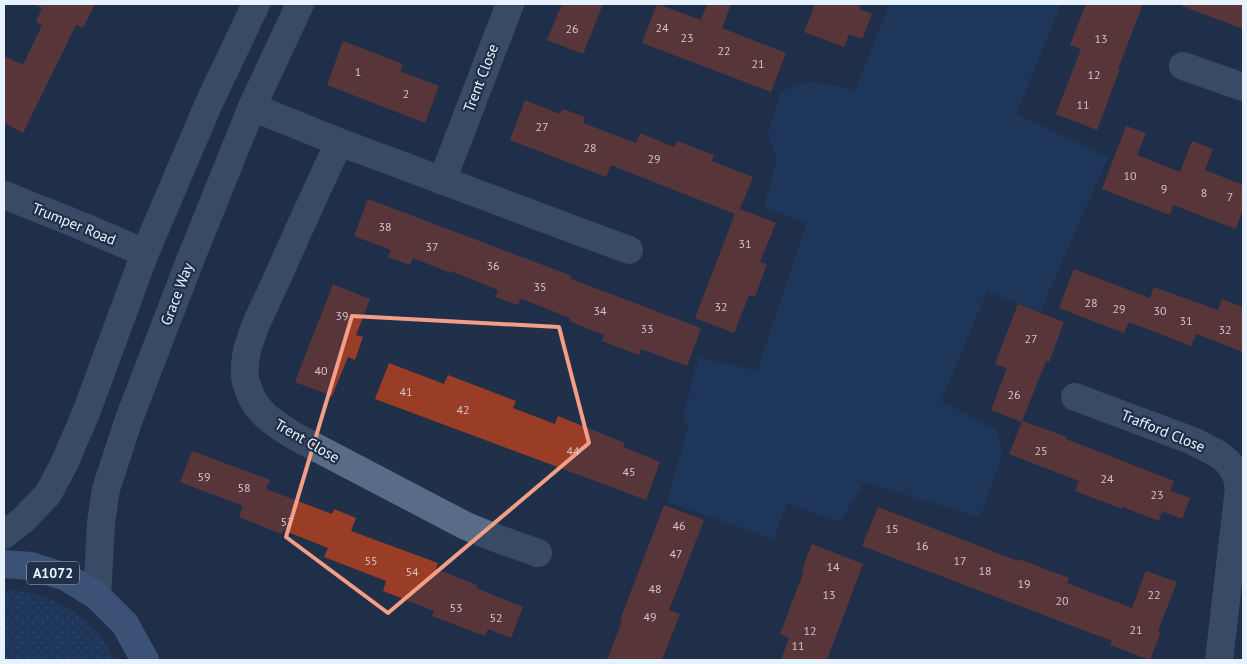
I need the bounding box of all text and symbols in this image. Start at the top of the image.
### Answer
house number: 24 [655,20,669,35]
house number: 26 [565,21,579,36]
house number: 23 [680,30,694,45]
house number: 13 [1094,31,1108,46]
street label: Trent Close [459,41,502,115]
house number: 22 [717,43,731,58]
house number: 21 [751,56,765,71]
house number: 1 [355,64,361,79]
house number: 12 [1087,67,1101,82]
house number: 2 [403,86,409,101]
house number: 11 [1076,97,1090,112]
house number: 27 [535,119,549,134]
house number: 28 [583,140,597,155]
house number: 29 [647,151,661,166]
house number: 10 [1123,168,1137,183]
house number: 9 [1161,181,1167,196]
house number: 8 [1201,185,1207,200]
house number: 7 [1227,189,1233,204]
street label: Trumper Road [29,198,119,249]
house number: 38 [378,219,392,234]
house number: 31 [738,236,752,251]
house number: 37 [425,239,439,254]
house number: 36 [486,258,500,273]
street label: Grace Way [156,260,197,328]
house number: 35 [533,279,547,294]
house number: 28 [1084,295,1098,310]
house number: 32 [714,299,728,314]
house number: 29 [1112,301,1126,316]
house number: 34 [593,303,607,318]
house number: 30 [1153,303,1167,318]
house number: 39 [335,308,349,323]
house number: 31 [1179,313,1193,328]
house number: 33 [640,321,654,336]
house number: 32 [1218,322,1232,337]
house number: 27 [1024,331,1038,346]
house number: 40 [314,363,328,378]
house number: 41 [399,384,413,399]
house number: 26 [1007,387,1021,402]
house number: 42 [456,402,470,417]
street label: Trafford Close [1118,405,1208,456]
street label: Trent Close [271,414,343,467]
house number: 44 [566,443,580,458]
house number: 25 [1034,443,1048,458]
house number: 45 [622,464,636,479]
house number: 59 [197,469,211,484]
house number: 24 [1100,471,1114,486]
house number: 58 [237,480,251,495]
house number: 23 [1150,487,1164,502]
house number: 57 [280,514,294,529]
house number: 46 [672,518,686,533]
house number: 15 [885,521,899,536]
house number: 16 [915,538,929,553]
house number: 47 [669,546,683,561]
house number: 55 [364,553,378,568]
house number: 17 [953,553,967,568]
house number: 14 [826,559,840,574]
road number: A1072 [27,562,79,584]
house number: 18 [978,563,992,578]
house number: 54 [405,564,419,579]
house number: 19 [1017,576,1031,591]
house number: 48 [648,581,662,596]
house number: 13 [822,587,836,602]
house number: 22 [1147,587,1161,602]
house number: 20 [1055,593,1069,608]
house number: 53 [449,600,463,615]
house number: 49 [643,609,657,624]
house number: 52 [489,610,503,625]
house number: 21 [1129,622,1143,637]
house number: 12 [803,623,817,638]
house number: 11 [791,638,805,653]

